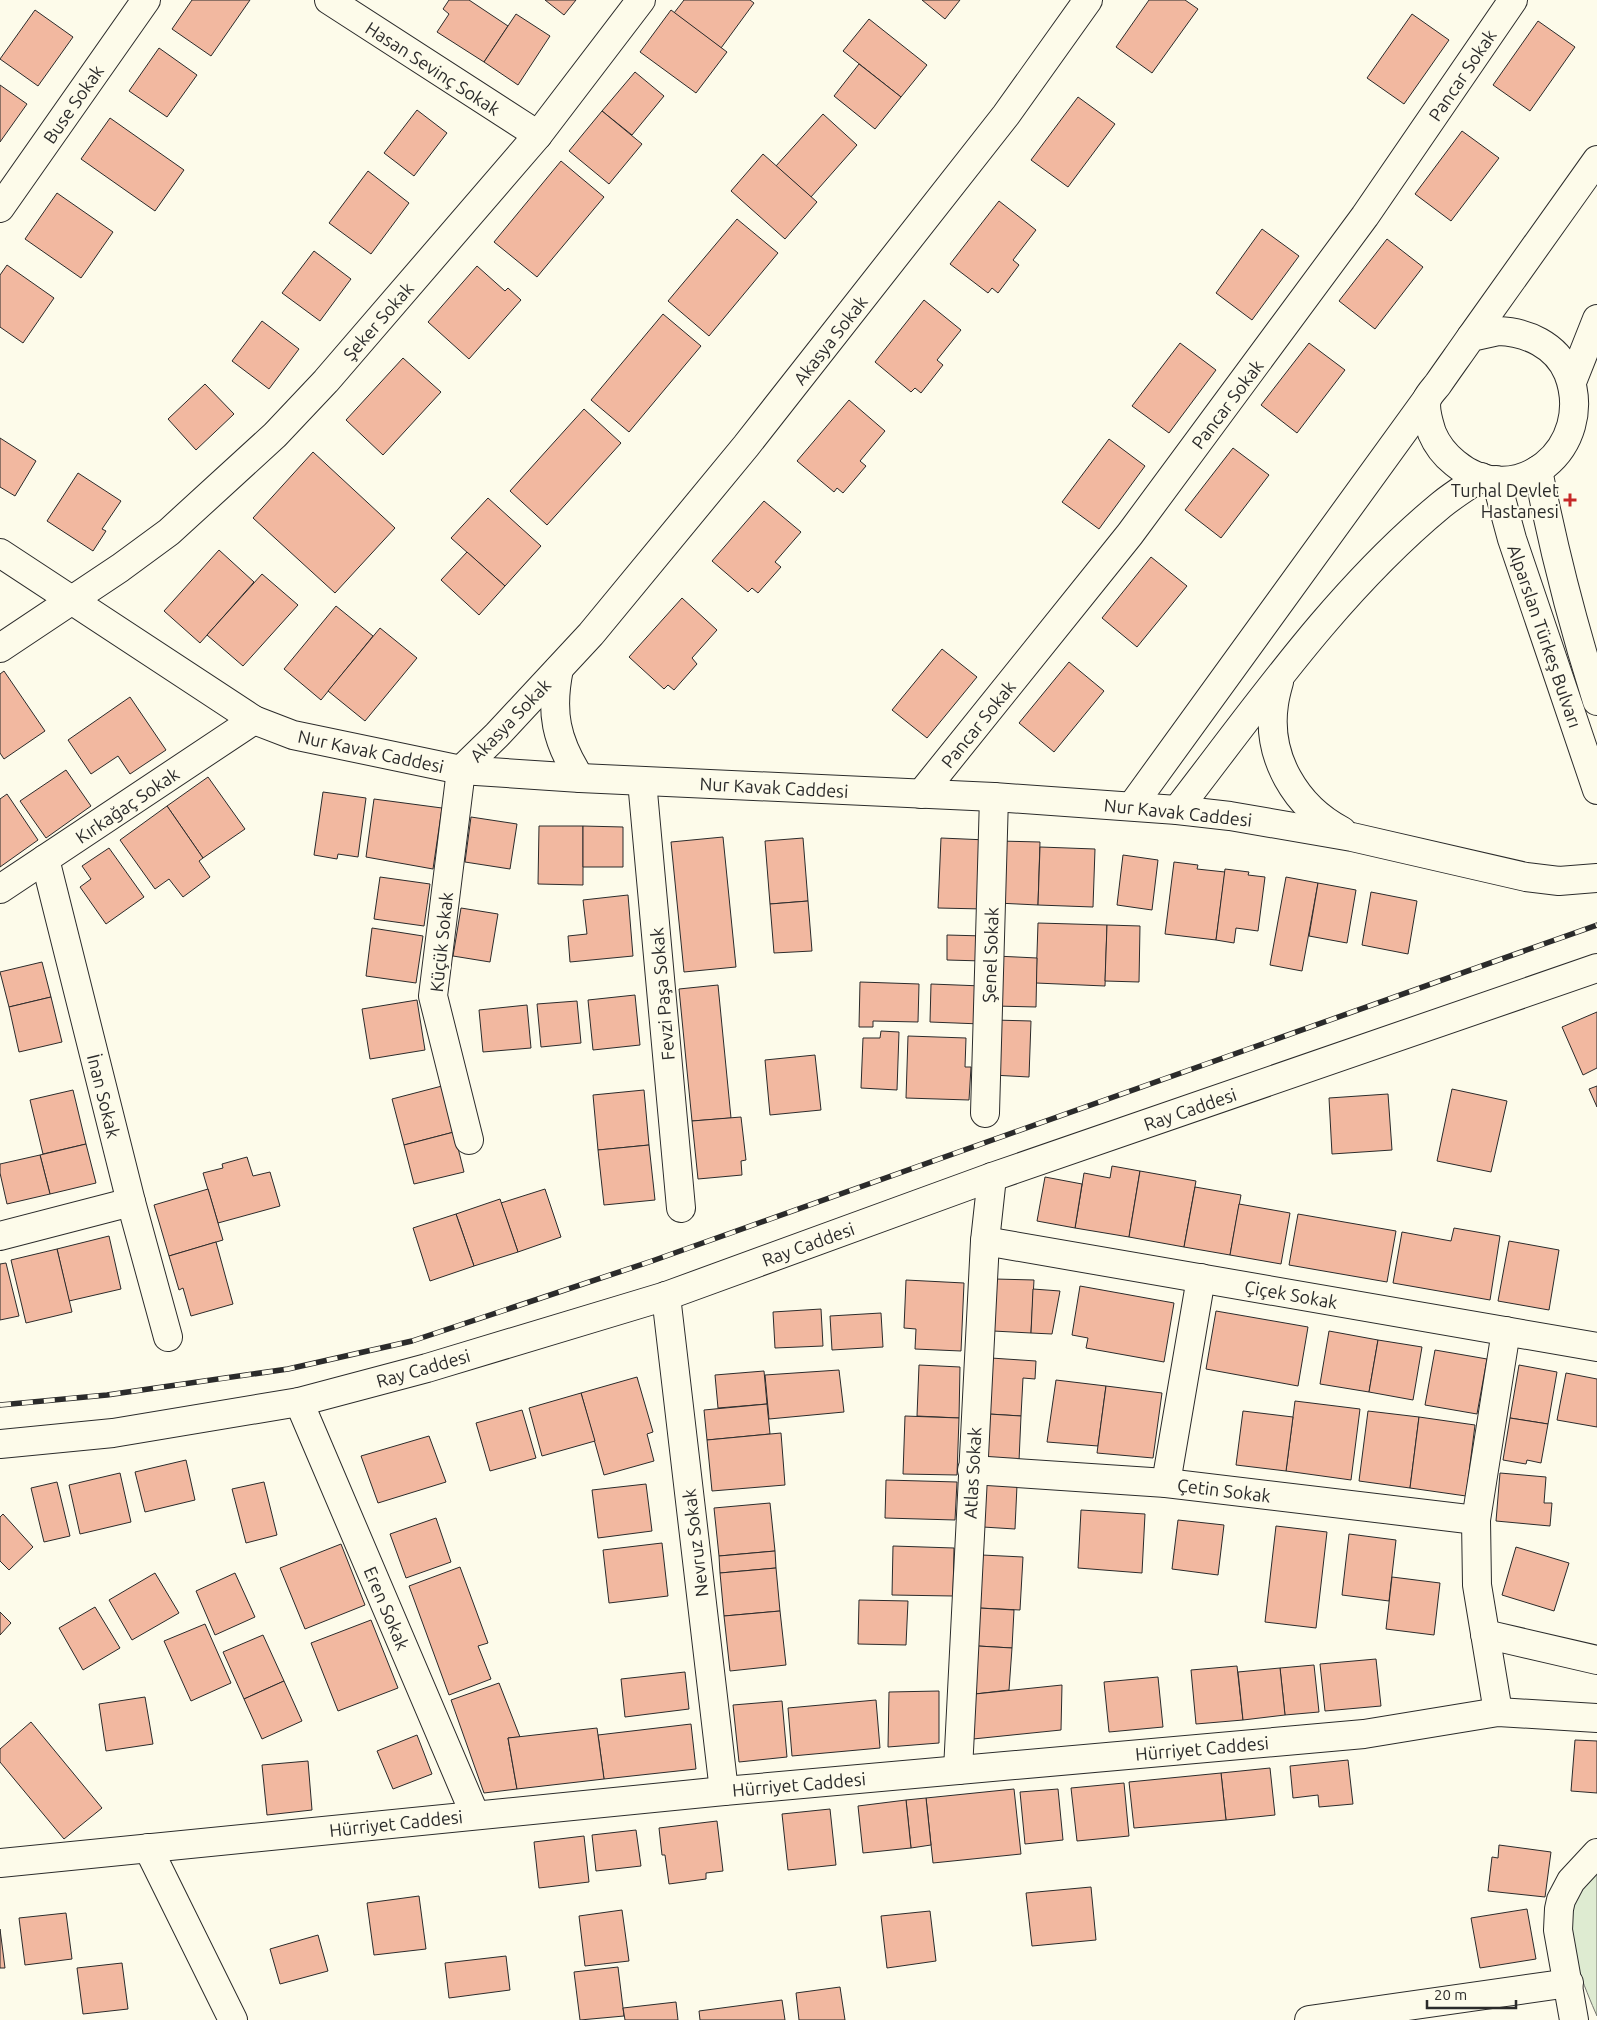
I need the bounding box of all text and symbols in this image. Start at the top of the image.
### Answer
street label: Hasan Sevinç Sokak [362,17,504,119]
street label: Pancar Sokak [1424,25,1500,125]
street label: Buse Sokak [39,61,107,147]
street label: Şeker Sokak [339,278,417,364]
street label: Akasya Sokak [789,292,871,388]
street label: Pancar Sokak [1187,356,1267,452]
place label: Turhal Devlet Hastanesi [1451,480,1559,521]
marker: Turhal Devlet Hastanesi [1563,493,1577,507]
street label: Alparslan Türkeş Bulvarı [1504,542,1586,730]
street label: Akasya Sokak [466,674,554,766]
street label: Pancar Sokak [937,677,1019,771]
street label: Nur Kavak Caddesi [296,726,446,776]
street label: Kırkağaç Sokak [72,763,182,847]
street label: Nur Kavak Caddesi [699,773,849,801]
street label: Nur Kavak Caddesi [1103,794,1253,830]
street label: Küçük Sokak [426,891,456,993]
street label: Şenel Sokak [978,907,1002,1003]
street label: Fevzi Paşa Sokak [646,927,678,1061]
street label: İnan Sokak [84,1052,124,1140]
street label: Ray Caddesi [1141,1084,1239,1134]
street label: Ray Caddesi [759,1218,857,1270]
street label: Çiçek Sokak [1243,1276,1339,1312]
street label: Ray Caddesi [374,1345,472,1391]
street label: Atlas Sokak [960,1426,984,1520]
street label: Çetin Sokak [1176,1474,1272,1506]
street label: Nevruz Sokak [678,1488,712,1598]
street label: Eren Sokak [360,1563,414,1653]
street label: Hürriyet Caddesi [1134,1732,1270,1764]
street label: Hürriyet Caddesi [731,1768,867,1800]
street label: Hürriyet Caddesi [328,1806,464,1840]
scale bar [1427,1978,1516,2010]
text: 20 m [1434,1986,1467,2003]

